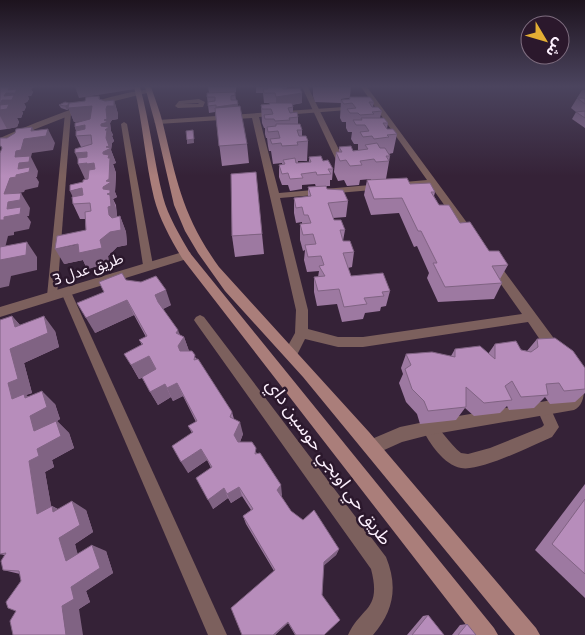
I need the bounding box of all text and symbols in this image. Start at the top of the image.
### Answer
north arrow [520,15,570,65]
text: ش [543,36,568,61]
street label: طريق عدل 3 [50,248,126,290]
street label: طريق حي اوبجي حوسين داي [260,374,398,551]

